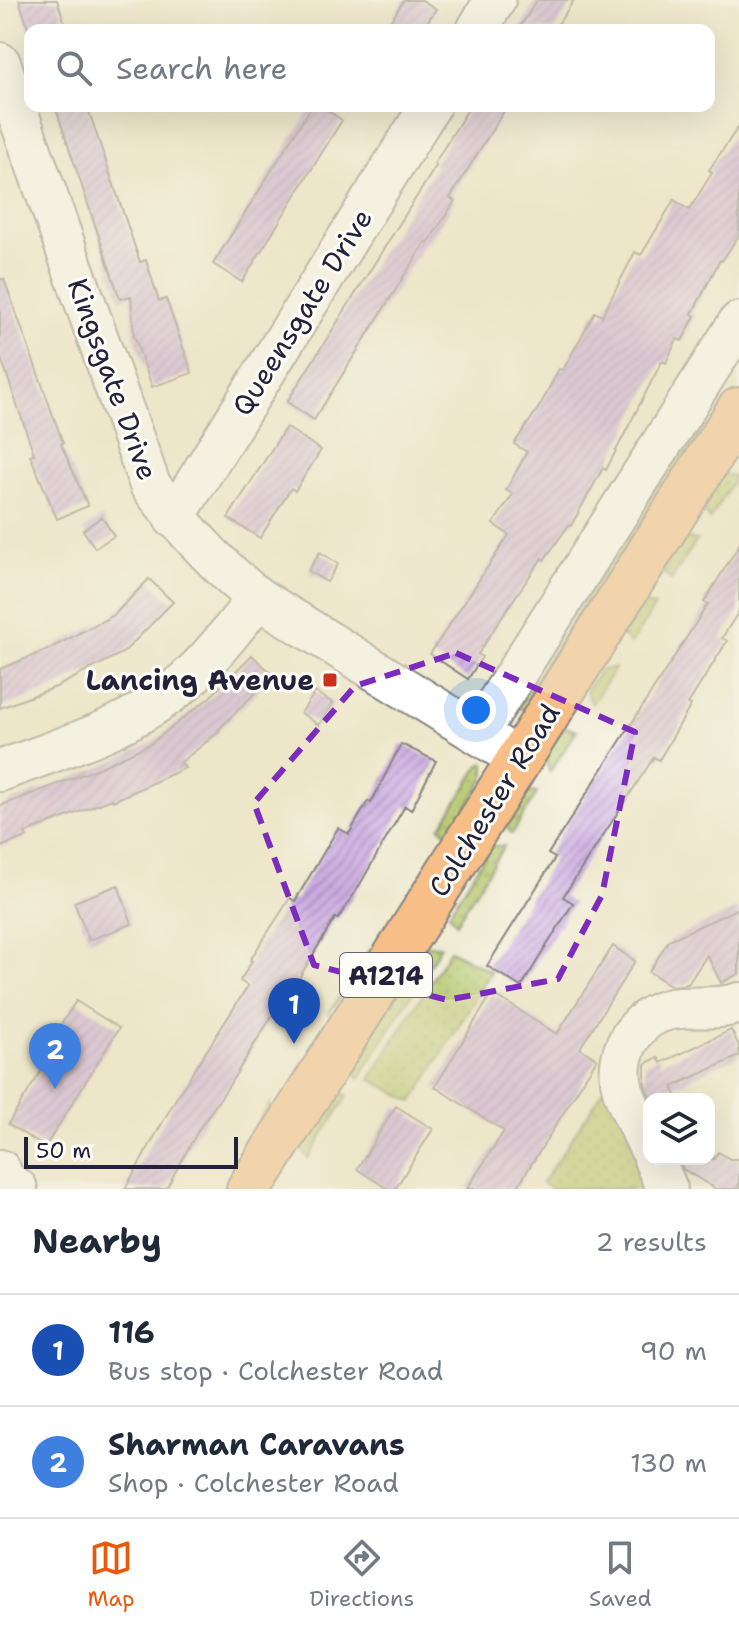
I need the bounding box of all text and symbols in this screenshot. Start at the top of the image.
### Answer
search box [24,24,715,112]
icon: search [52,46,96,90]
text: Search here [116,48,287,89]
street label: Queensgate Drive [223,201,381,423]
street label: Kingsgate Drive [59,273,167,485]
place label: Lancing Avenue [86,661,314,699]
marker: Lancing Avenue [321,671,339,689]
your location [456,690,496,730]
street label: Colchester Road [419,696,569,904]
road number: A1214 [340,953,432,997]
pin: 1 [268,978,320,1044]
pin: 2 [29,1023,81,1089]
map controls [643,1093,715,1165]
button: layers [643,1093,715,1165]
scale bar [24,1133,238,1169]
text: 50 m [36,1136,91,1165]
text: Nearby [32,1218,162,1264]
text: 2 results [595,1224,707,1259]
text: 116 [108,1312,155,1353]
text: 1 [52,1333,64,1368]
text: 90 m [640,1333,707,1368]
text: Bus stop · Colchester Road [108,1353,443,1388]
text: Sharman Caravans [108,1424,405,1465]
text: 2 [49,1445,67,1480]
text: 130 m [630,1445,707,1480]
text: Shop · Colchester Road [108,1465,399,1500]
tab: Map [87,1536,135,1613]
tab: Directions [309,1536,414,1613]
tab: Saved [589,1536,652,1613]

